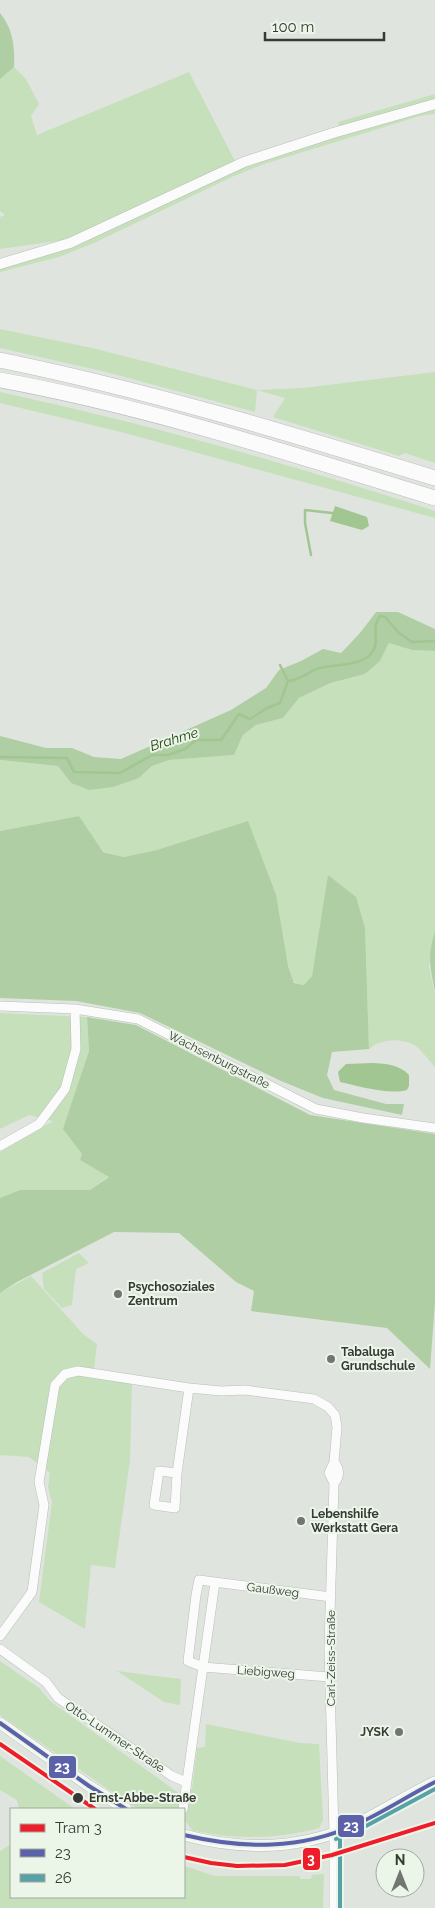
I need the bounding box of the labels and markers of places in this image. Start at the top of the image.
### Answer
place label: Psychosoziales Zentrum [128,1280,215,1308]
marker: Psychosoziales Zentrum [112,1288,124,1300]
place label: Tabaluga Grundschule [341,1345,415,1373]
marker: Tabaluga Grundschule [325,1353,337,1365]
place label: Lebenshilfe Werkstatt Gera [311,1507,398,1535]
marker: Lebenshilfe Werkstatt Gera [295,1515,307,1527]
place label: JYSK [360,1725,390,1739]
marker: JYSK [393,1726,405,1738]
marker: Ernst-Abbe-Straße [71,1791,85,1805]
place label: Ernst-Abbe-Straße [89,1791,196,1805]

